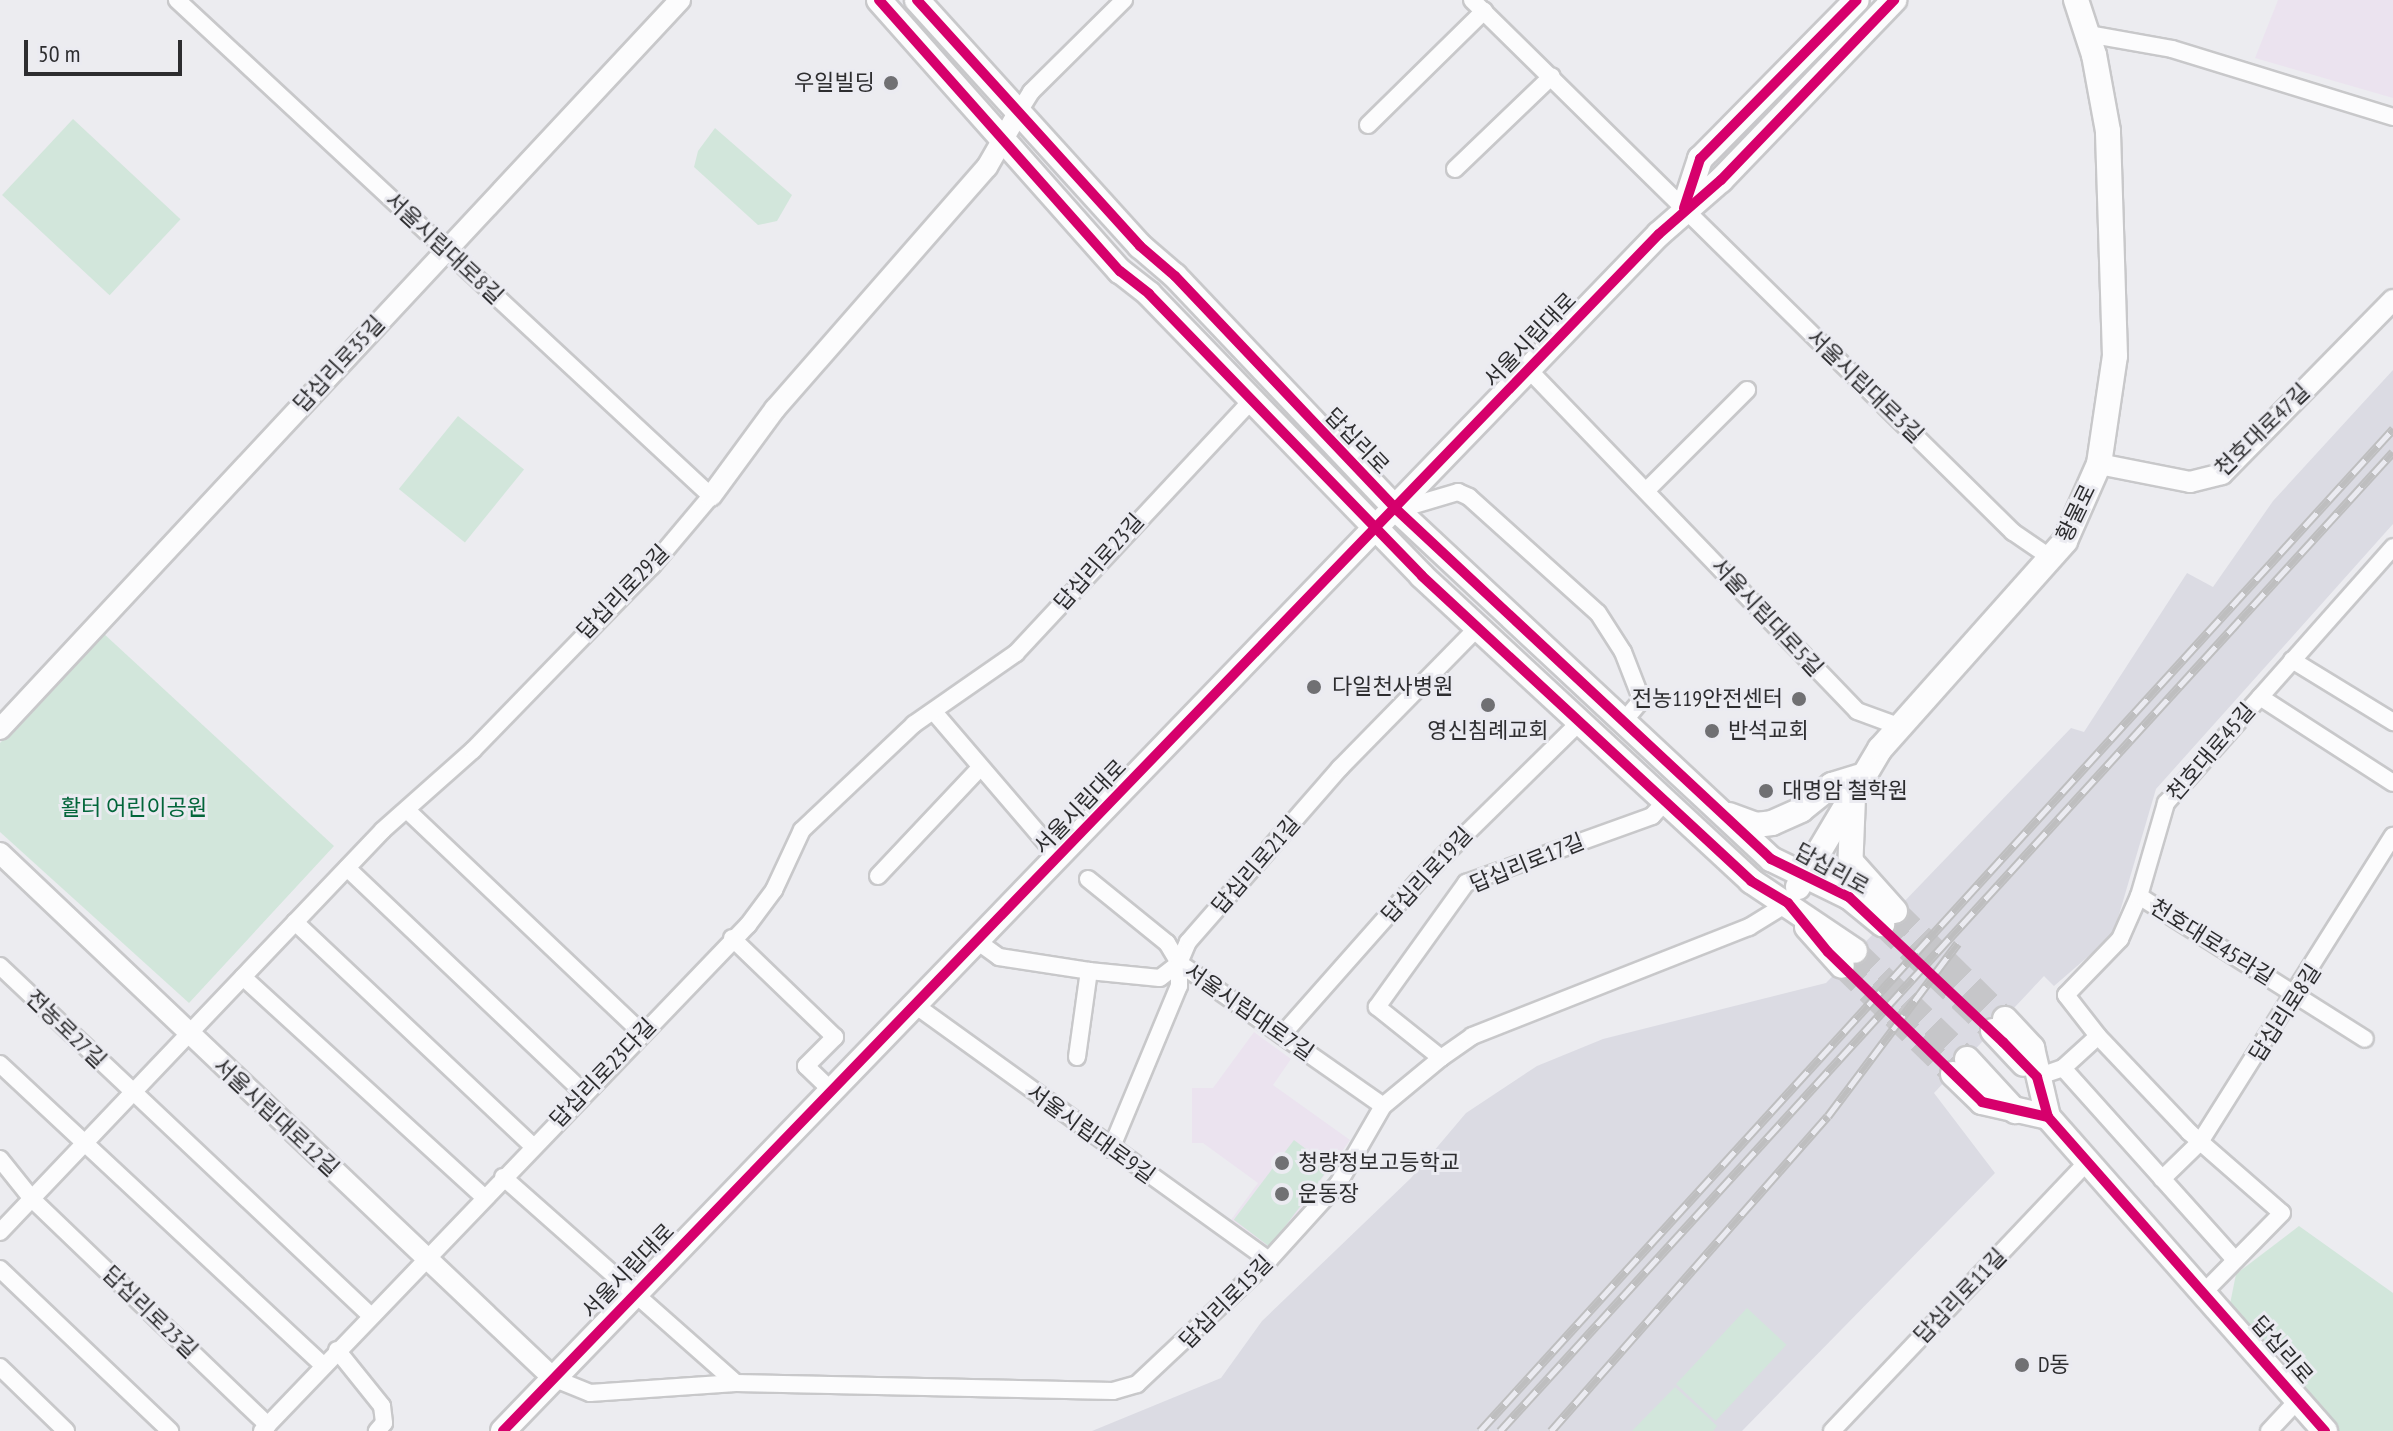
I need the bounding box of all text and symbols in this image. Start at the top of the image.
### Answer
scale bar [28,24,186,74]
text: 50 m [38,38,80,69]
place label: 우일빌딩 [794,70,875,96]
marker: 우일빌딩 [882,74,900,92]
street label: 서울시립대로8길 [380,187,508,309]
street label: 서울시립대로 [1478,287,1582,393]
street label: 답십리로35길 [288,311,390,417]
street label: 서울시립대로3길 [1801,324,1929,448]
street label: 천호대로47길 [2209,378,2315,482]
street label: 답십리로 [1319,403,1395,479]
street label: 황물로 [2051,480,2101,546]
street label: 답십리로23길 [1049,508,1149,616]
street label: 답십리로29길 [571,539,675,645]
street label: 서울시립대로5길 [1706,553,1828,681]
place label: 다일천사병원 [1332,674,1453,700]
marker: 다일천사병원 [1303,676,1325,698]
place label: 전농119안전센터 [1632,686,1783,712]
marker: 전농119안전센터 [1790,690,1808,708]
marker: 영신침례교회 [1479,696,1497,714]
street label: 천호대로45길 [2161,698,2261,806]
place label: 영신침례교회 [1427,718,1549,744]
place label: 반석교회 [1728,718,1809,744]
marker: 반석교회 [1703,722,1721,740]
street label: 서울시립대로 [1028,754,1132,860]
place label: 대명암 철학원 [1782,778,1908,804]
marker: 대명암 철학원 [1757,782,1775,800]
park label: 활터 어린이공원 [61,795,207,821]
street label: 답십리로21길 [1206,811,1306,919]
street label: 답십리로19길 [1376,822,1478,928]
street label: 답십리로17길 [1466,828,1588,898]
street label: 답십리로 [1790,838,1874,900]
street label: 천호대로45라길 [2145,893,2279,991]
street label: 서울시립대로7길 [1179,958,1319,1066]
street label: 답십리로8길 [2244,959,2326,1067]
street label: 전농로27길 [21,985,111,1073]
street label: 답십리로23다길 [544,1013,662,1133]
street label: 서울시립대로12길 [208,1052,344,1182]
street label: 서울시립대로9길 [1022,1079,1160,1189]
place label: 청량정보고등학교 [1298,1150,1460,1176]
marker: 청량정보고등학교 [1273,1154,1291,1172]
place label: 운동장 [1298,1181,1359,1207]
marker: 운동장 [1273,1185,1291,1203]
street label: 서울시립대로 [576,1218,680,1324]
street label: 답십리로11길 [1908,1243,2012,1349]
street label: 답십리로15길 [1174,1250,1278,1354]
street label: 답십리로23길 [97,1260,203,1364]
street label: 답십리로 [2245,1311,2319,1389]
place label: D동 [2038,1352,2070,1378]
marker: D동 [2013,1356,2031,1374]

